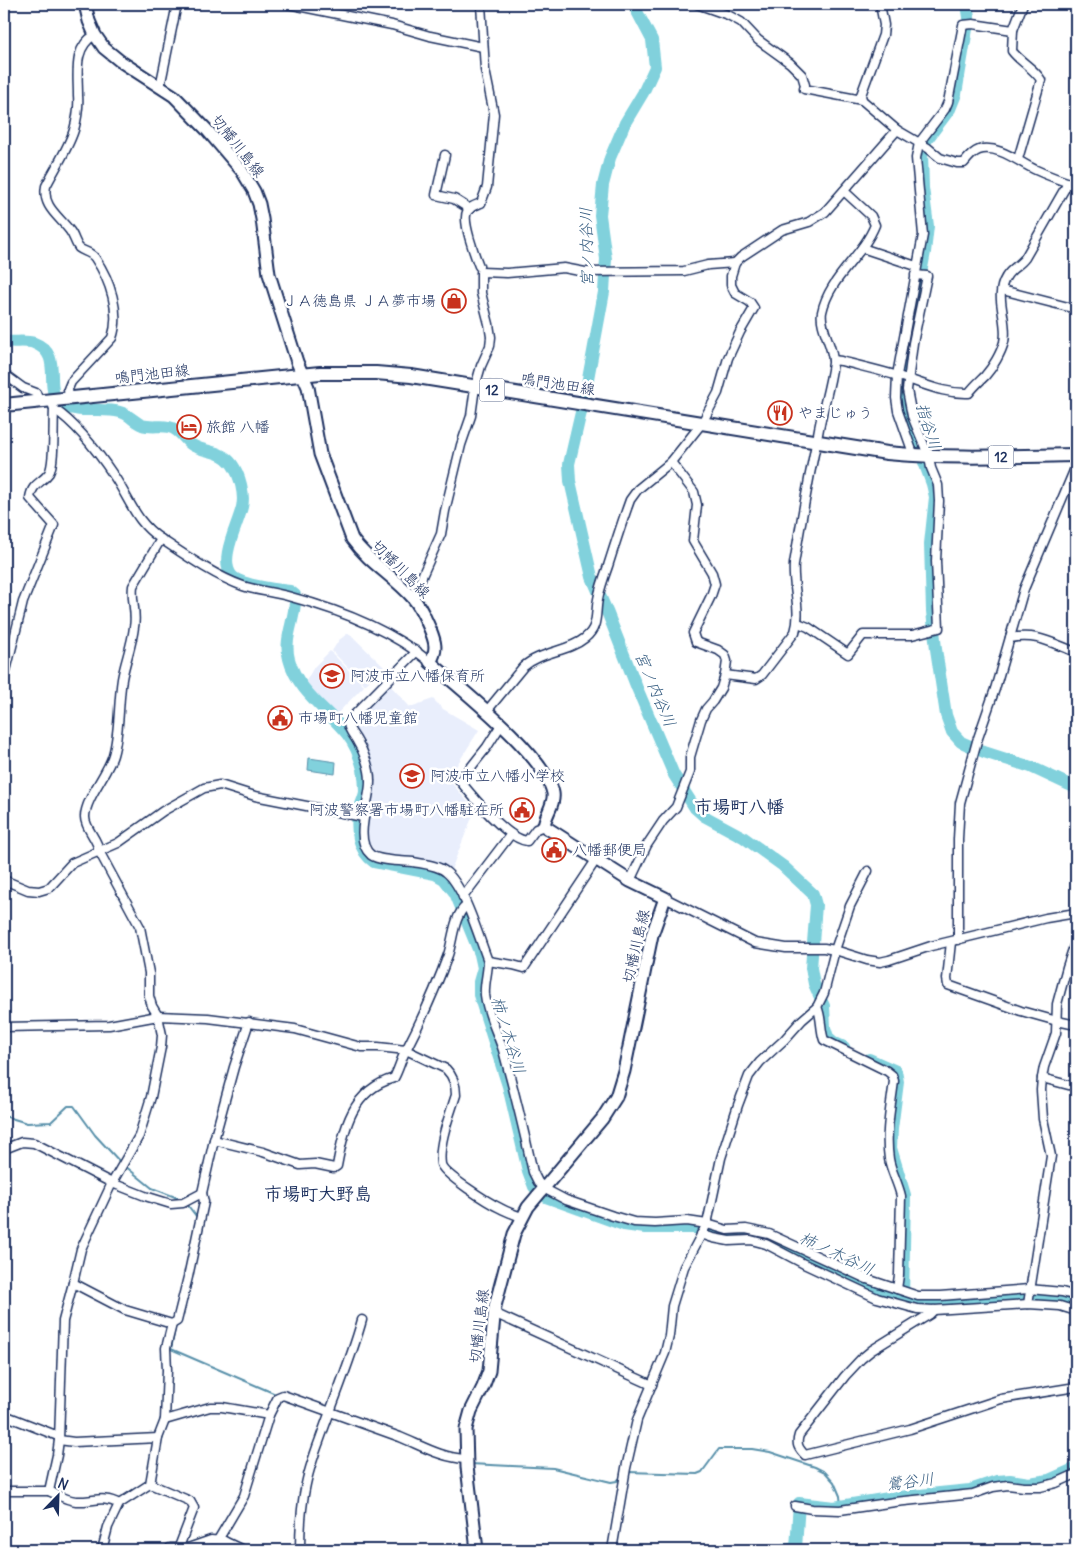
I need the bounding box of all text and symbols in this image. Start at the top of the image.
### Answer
street label: 切幡川島線 [208,110,269,181]
water label: 宮ノ内谷川 [575,207,597,287]
shop icon: ＪＡ徳島県 ＪＡ夢市場 [441,288,467,314]
place label: ＪＡ徳島県 ＪＡ夢市場 [282,291,436,310]
street label: 鳴門池田線 [114,360,190,387]
street label: 鳴門池田線 [520,368,597,399]
road number: 12 [480,378,504,402]
restaurant icon: やまじゅう [767,400,793,426]
water label: 指谷川 [912,400,946,452]
place label: やまじゅう [798,403,873,422]
hotel icon: 旅館 八幡 [176,414,202,440]
place label: 旅館 八幡 [206,417,270,436]
road number: 12 [988,446,1014,468]
street label: 切幡川島線 [368,535,435,602]
water label: 宮ノ内谷川 [631,648,681,730]
school or university icon: 阿波市立八幡保育所 [319,663,345,689]
place label: 阿波市立八幡保育所 [350,666,485,685]
public building icon: 市場町八幡児童館 [267,705,293,731]
place label: 市場町八幡児童館 [298,708,418,727]
school or university icon: 阿波市立八幡小学校 [399,763,425,789]
place label: 阿波市立八幡小学校 [430,766,565,785]
district label: 市場町八幡 [694,795,784,818]
public building icon: 阿波警察署市場町八幡駐在所 [509,797,535,823]
place label: 阿波警察署市場町八幡駐在所 [309,800,504,819]
public building icon: 八幡郵便局 [541,837,567,863]
place label: 八幡郵便局 [572,840,647,859]
street label: 切幡川島線 [618,907,653,985]
water label: 柿ノ木谷川 [488,994,530,1076]
district label: 市場町大野島 [264,1182,372,1205]
water label: 柿ノ木谷川 [797,1227,877,1279]
street label: 切幡川島線 [465,1288,493,1364]
water label: 鶯谷川 [885,1468,935,1494]
north arrow [32,1472,82,1522]
text: N [55,1474,71,1494]

